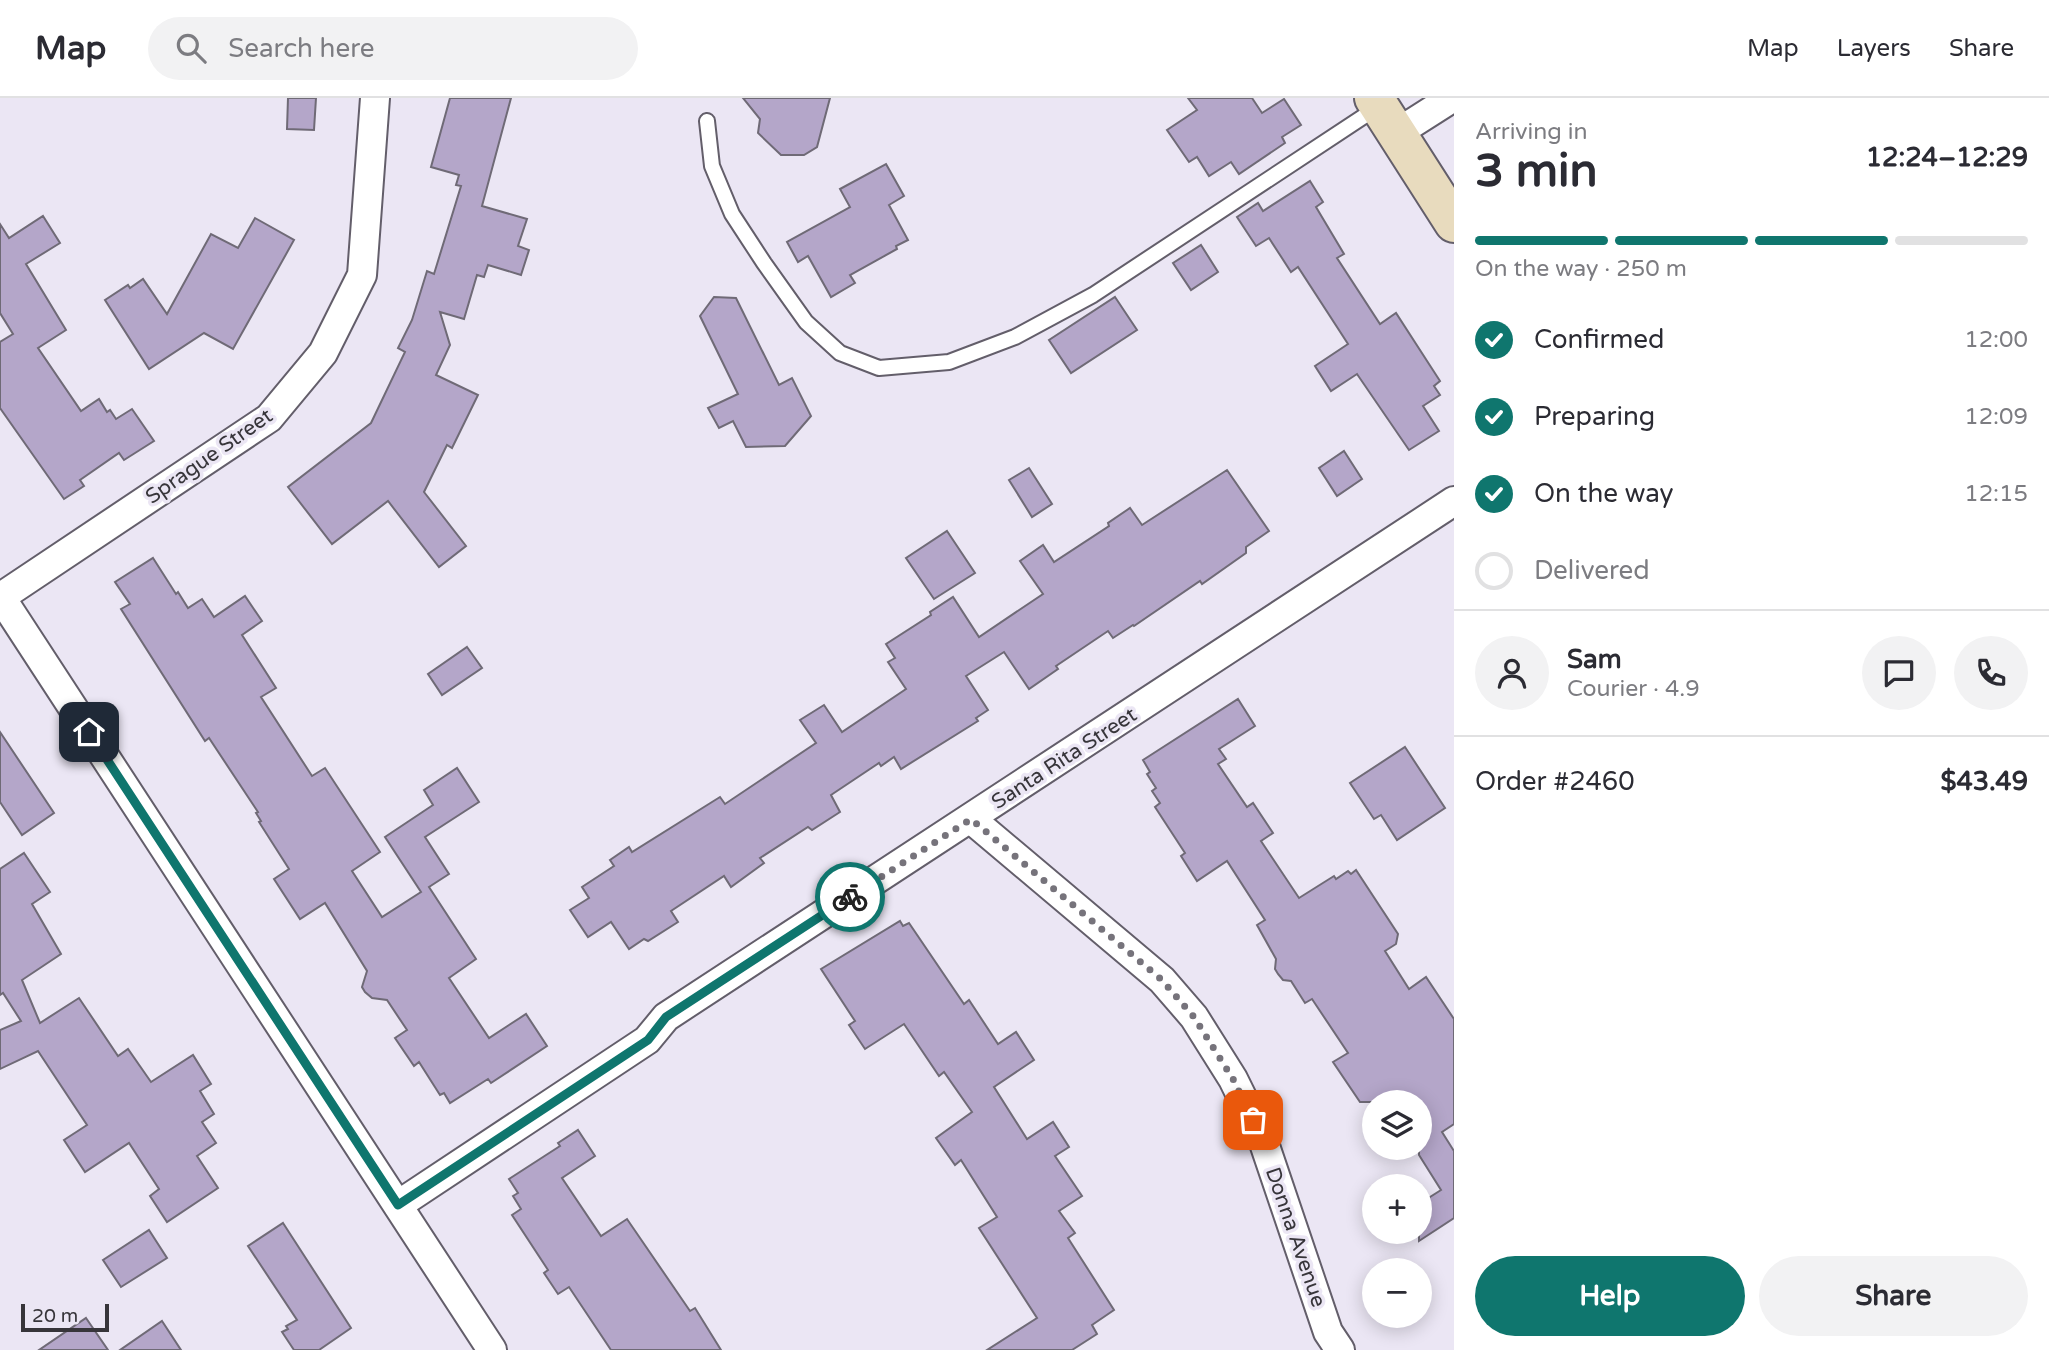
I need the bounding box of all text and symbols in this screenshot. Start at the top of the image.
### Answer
search box [148,17,638,80]
text: Map [35,29,106,68]
icon: search [172,29,210,67]
text: Search here [228,33,374,64]
text: Map [1747,34,1799,63]
text: Layers [1837,34,1911,63]
text: Share [1949,34,2014,63]
text: Arriving in [1475,118,1588,146]
text: 12:24–12:29 [1866,142,2028,173]
text: 3 min [1475,144,1598,199]
text: On the way · 250 m [1475,255,1687,283]
icon: check [1475,321,1513,359]
text: Confirmed [1534,324,1664,355]
text: 12:00 [1964,326,2028,354]
icon: check [1475,398,1513,436]
text: Preparing [1534,401,1655,432]
street label: Sprague Street [141,403,278,509]
text: 12:09 [1964,403,2028,431]
icon: check [1475,475,1513,513]
text: On the way [1534,478,1674,509]
text: 12:15 [1964,480,2028,508]
text: Delivered [1534,555,1650,586]
button: person [1475,636,1549,710]
button: chat [1862,636,1936,710]
button: phone [1954,636,2028,710]
text: Sam [1567,644,1622,675]
text: Courier · 4.9 [1567,675,1700,703]
pin [59,702,119,762]
street label: Santa Rita Street [987,702,1142,815]
icon: home [70,713,108,751]
text: Order #2460 [1475,766,1635,797]
text: $43.49 [1940,766,2028,797]
courier [815,862,885,932]
icon: bike [831,878,869,916]
pin [1223,1090,1283,1150]
map controls [1362,1090,1432,1328]
button: layers [1362,1090,1432,1160]
icon: bag [1234,1101,1272,1139]
street label: Donna Avenue [1260,1164,1331,1310]
button: + [1362,1174,1432,1244]
button: Help [1475,1256,1745,1336]
button: Share [1759,1256,2028,1336]
button: − [1362,1258,1432,1328]
scale bar [21,1301,108,1333]
text: 20 m [32,1305,78,1327]

